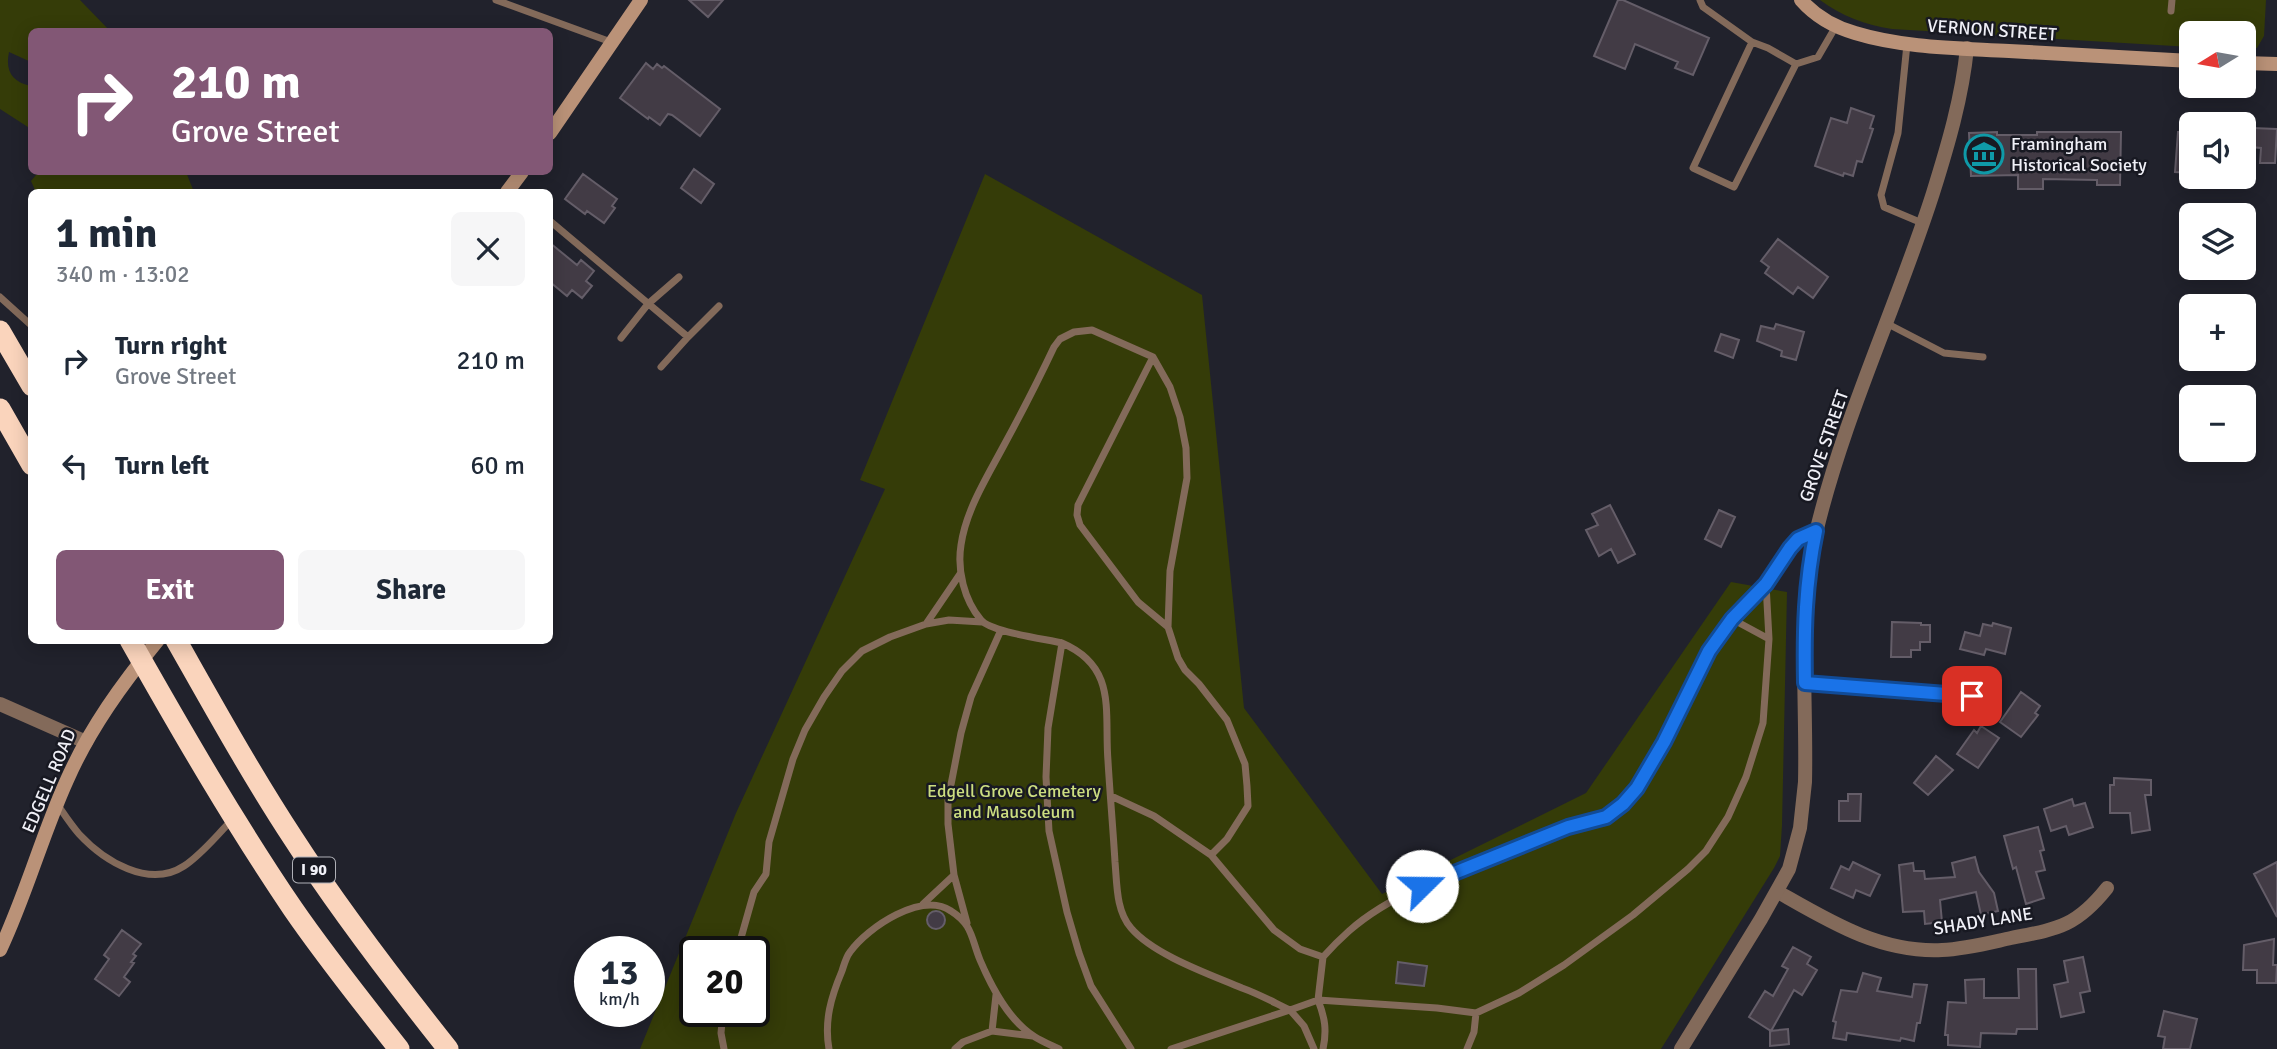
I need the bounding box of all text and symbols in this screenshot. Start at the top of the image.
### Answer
street label: VERNON STREET [1926,14,2058,46]
north arrow [2179,21,2256,98]
map controls [2179,21,2256,462]
text: 210 m [171,52,301,112]
icon: right [56,56,147,147]
text: Grove Street [171,112,340,151]
button: sound [2179,112,2256,189]
museum icon: Framingham Historical Society [1963,133,2005,175]
place label: Framingham Historical Society [2011,133,2147,176]
button: layers [2179,203,2256,280]
text: 1 min [56,208,157,259]
button: close [451,212,525,286]
text: 340 m · 13:02 [56,260,190,289]
button: + [2179,294,2256,371]
text: Turn right [115,330,227,362]
icon: right [56,342,94,380]
text: 210 m [456,345,525,377]
text: Grove Street [115,362,236,391]
button: − [2179,385,2256,462]
street label: GROVE STREET [1795,387,1853,505]
icon: left [56,447,94,485]
text: Turn left [115,450,209,482]
text: 60 m [470,450,525,482]
button: Exit [56,550,284,630]
button: Share [298,550,525,630]
pin [1942,666,2002,726]
icon: arrive [1953,677,1991,715]
street label: EDGELL ROAD [17,726,81,836]
park label: Edgell Grove Cemetery and Mausoleum [927,780,1102,823]
position arrow [1385,849,1459,923]
road number: I 90 [293,858,335,883]
street label: SHADY LANE [1932,902,2034,940]
speed limit sign: 20 [679,936,770,1027]
text: 13 [601,951,638,994]
text: km/h [599,988,640,1010]

